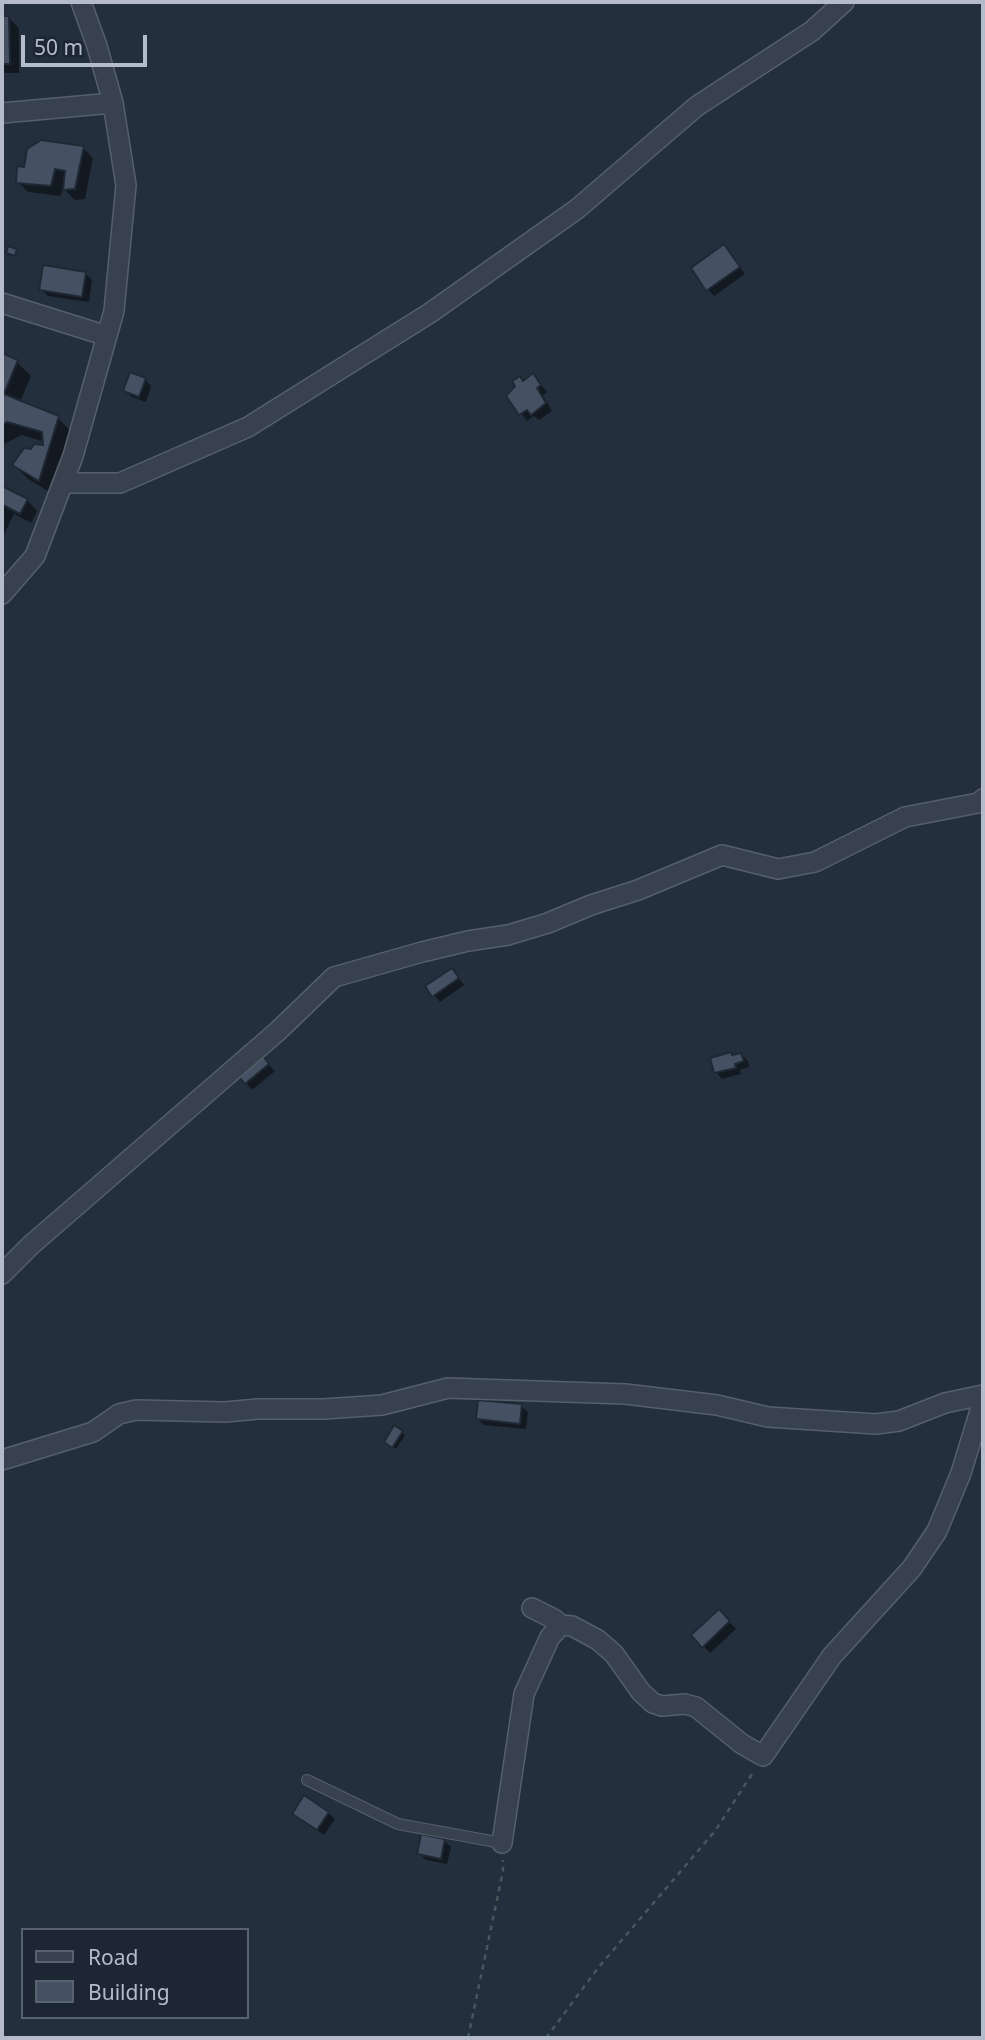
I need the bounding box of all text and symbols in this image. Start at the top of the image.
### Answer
scale bar [24,21,150,65]
text: 50 m [34,33,83,61]
legend [21,1928,248,2019]
text: Road [88,1943,138,1971]
text: Building [88,1978,170,2006]

